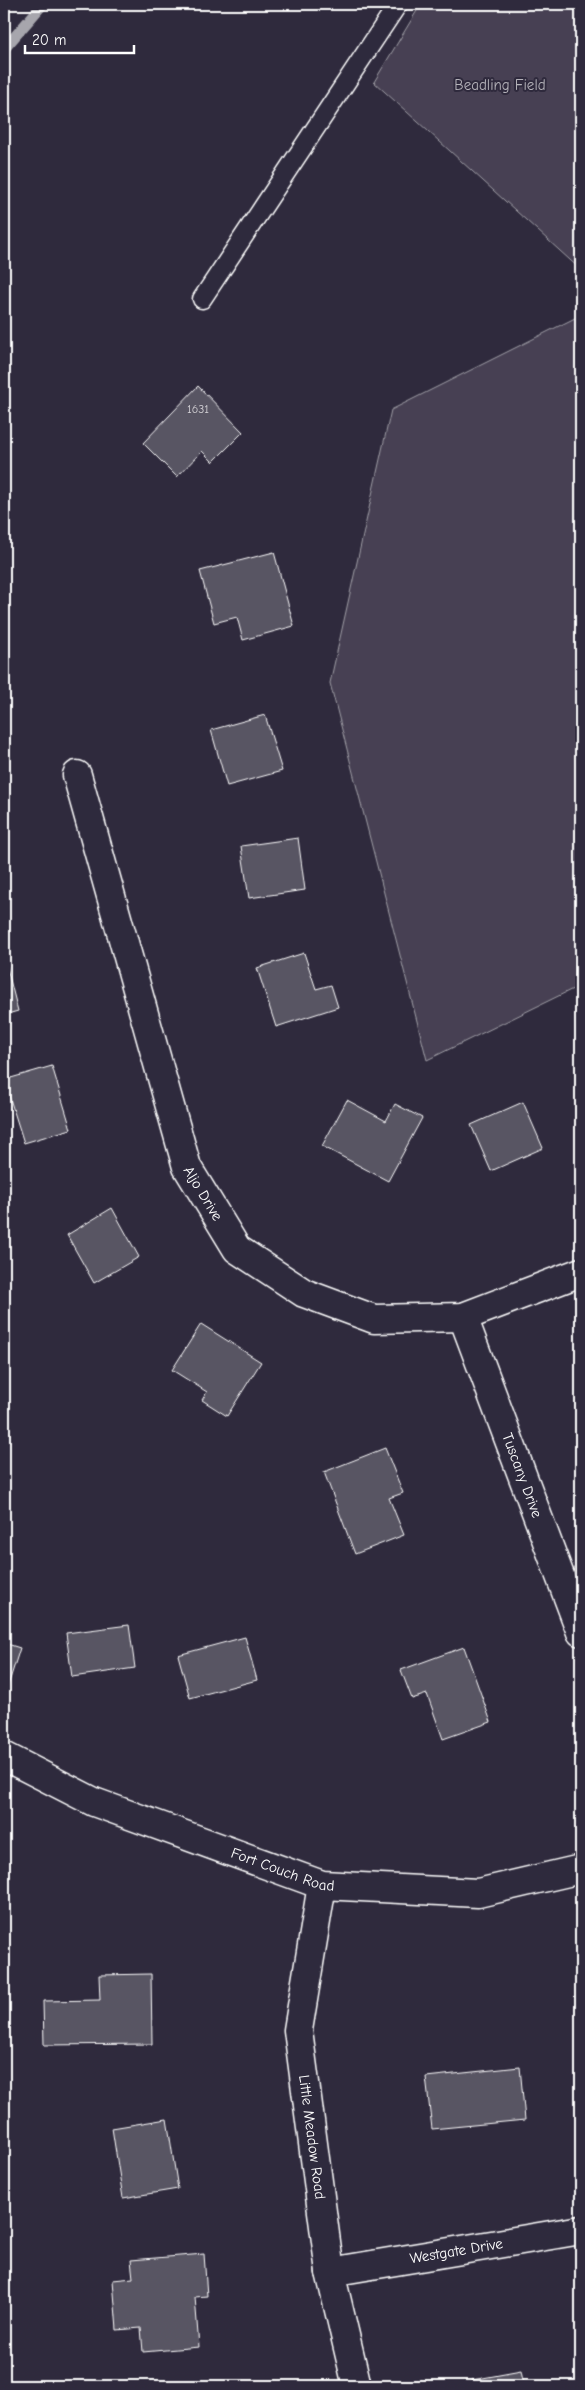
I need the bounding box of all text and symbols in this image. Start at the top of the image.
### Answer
scale bar [25,22,134,54]
text: 20 m [32,31,66,49]
park label: Beadling Field [454,76,546,94]
house number: 1631 [187,402,209,416]
street label: Aljo Drive [180,1163,227,1224]
street label: Tuscany Drive [498,1430,547,1521]
street label: Fort Couch Road [229,1844,335,1895]
street label: Little Meadow Road [295,2074,329,2200]
street label: Westgate Drive [408,2234,505,2268]

